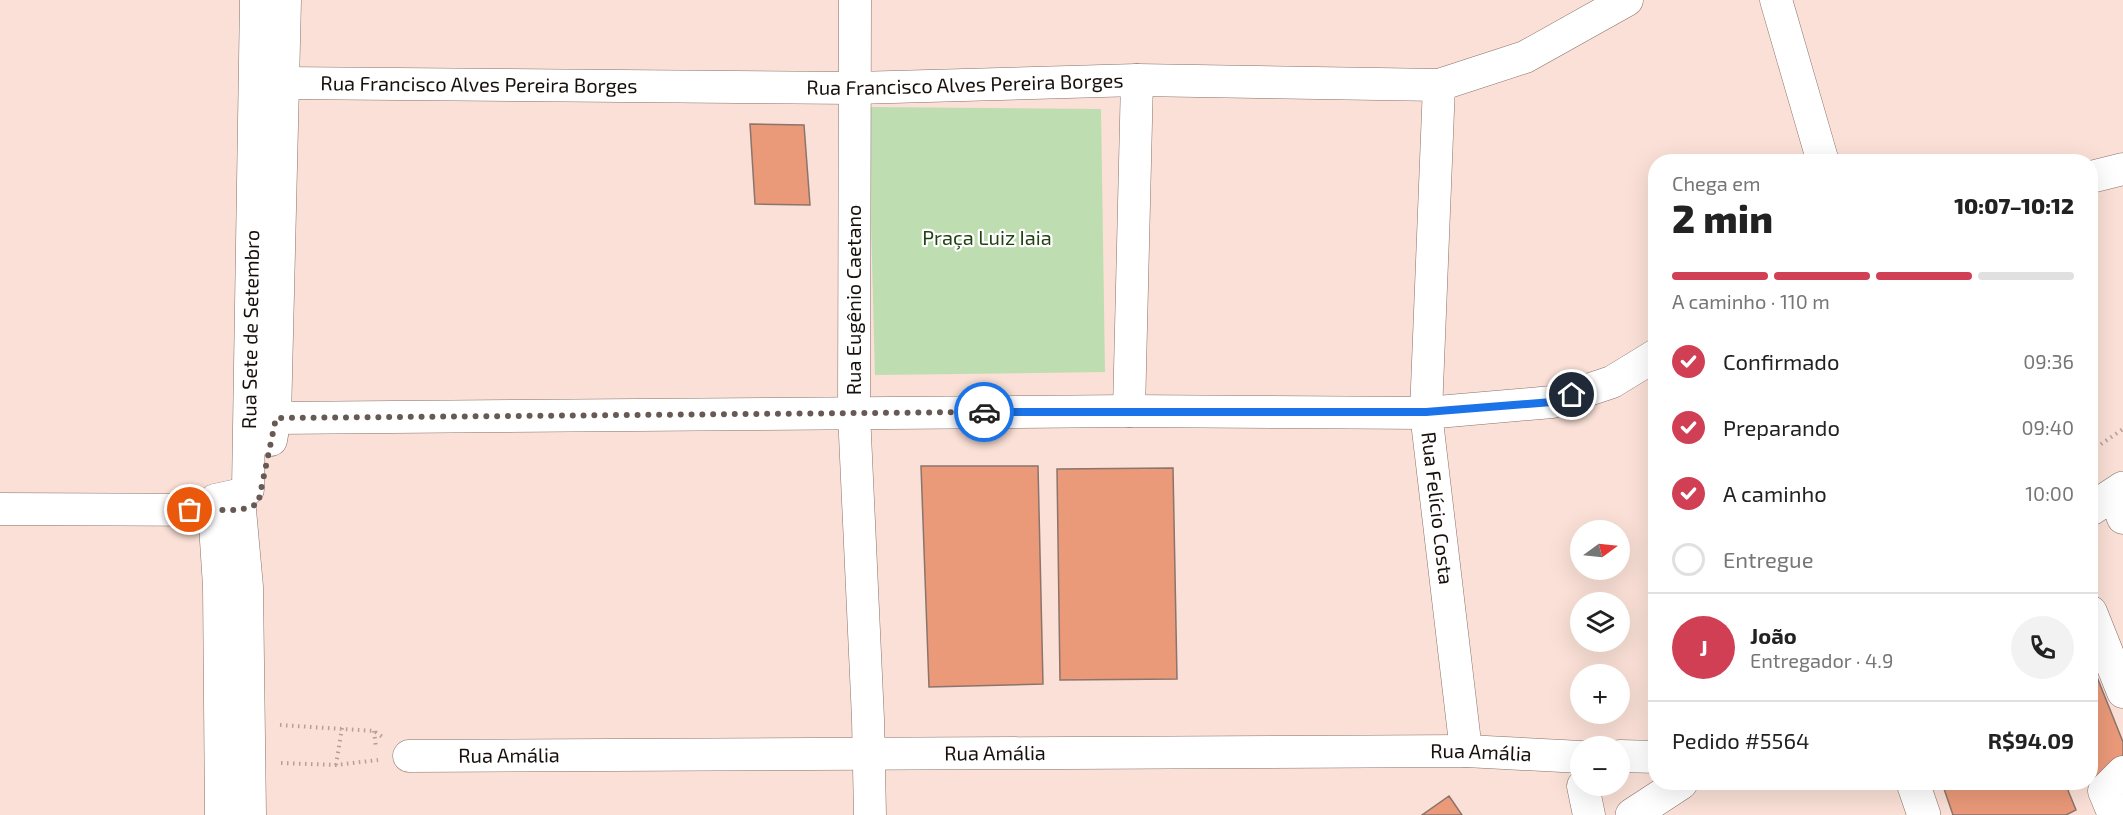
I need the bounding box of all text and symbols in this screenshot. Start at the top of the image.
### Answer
street label: Rua Francisco Alves Pereira Borges [806,67,1124,99]
street label: Rua Francisco Alves Pereira Borges [320,70,638,97]
text: Chega em [1672,171,1761,195]
text: 10:07–10:12 [1954,192,2074,218]
text: 2 min [1672,194,1773,241]
street label: Rua Eugênio Caetano [841,205,865,395]
park label: Praça Luiz Iaia [922,225,1052,250]
street label: Rua Sete de Setembro [236,230,263,429]
text: A caminho · 110 m [1672,289,1830,313]
icon: check [1672,345,1705,378]
text: Confirmado [1723,348,1839,374]
text: 09:36 [2023,349,2074,373]
pin [1546,369,1597,420]
icon: home [1555,378,1588,411]
courier [954,382,1014,442]
icon: car [968,396,1001,429]
icon: check [1672,411,1705,444]
text: Preparando [1723,414,1840,440]
text: 09:40 [2021,415,2074,439]
street label: Rua Felício Costa [1417,430,1459,586]
icon: check [1672,477,1705,510]
text: A caminho [1723,480,1827,506]
text: 10:00 [2025,481,2074,505]
pin [164,484,215,535]
icon: bag [173,493,206,526]
north arrow [1570,520,1630,580]
map controls [1570,520,1630,796]
text: Entregue [1723,546,1813,572]
button: layers [1570,592,1630,652]
button: phone [2011,616,2074,679]
text: João [1750,622,1797,648]
text: J [1699,634,1708,660]
text: Entregador · 4.9 [1750,648,1893,672]
button: + [1570,664,1630,724]
text: Pedido #5564 [1672,727,1810,753]
text: R$94.09 [1988,727,2074,753]
button: − [1570,736,1630,796]
street label: Rua Amália [1430,738,1532,765]
street label: Rua Amália [944,740,1046,764]
street label: Rua Amália [458,742,560,767]

